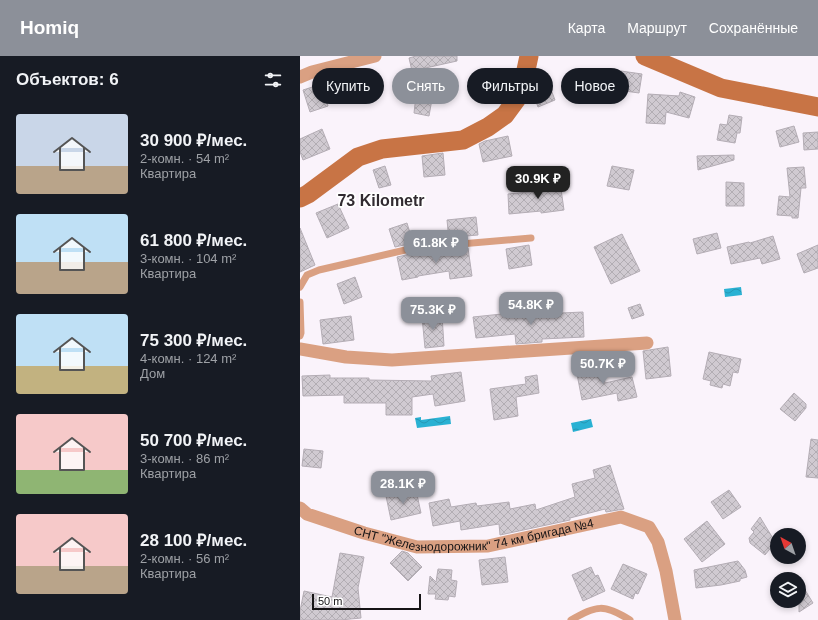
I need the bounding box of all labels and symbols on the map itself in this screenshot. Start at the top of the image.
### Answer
pin: 30.9K ₽ [501,166,575,200]
district label: 73 Kilometr [337,192,425,209]
pin: 61.8K ₽ [399,230,473,264]
pin: 54.8K ₽ [494,292,568,326]
pin: 75.3K ₽ [396,297,470,331]
pin: 50.7K ₽ [566,351,640,385]
pin: 28.1K ₽ [366,471,440,505]
street label: СНТ "Железнодорожник" 74 км бригада №4 [352,516,595,554]
north arrow [770,528,806,564]
scale bar [312,592,421,611]

